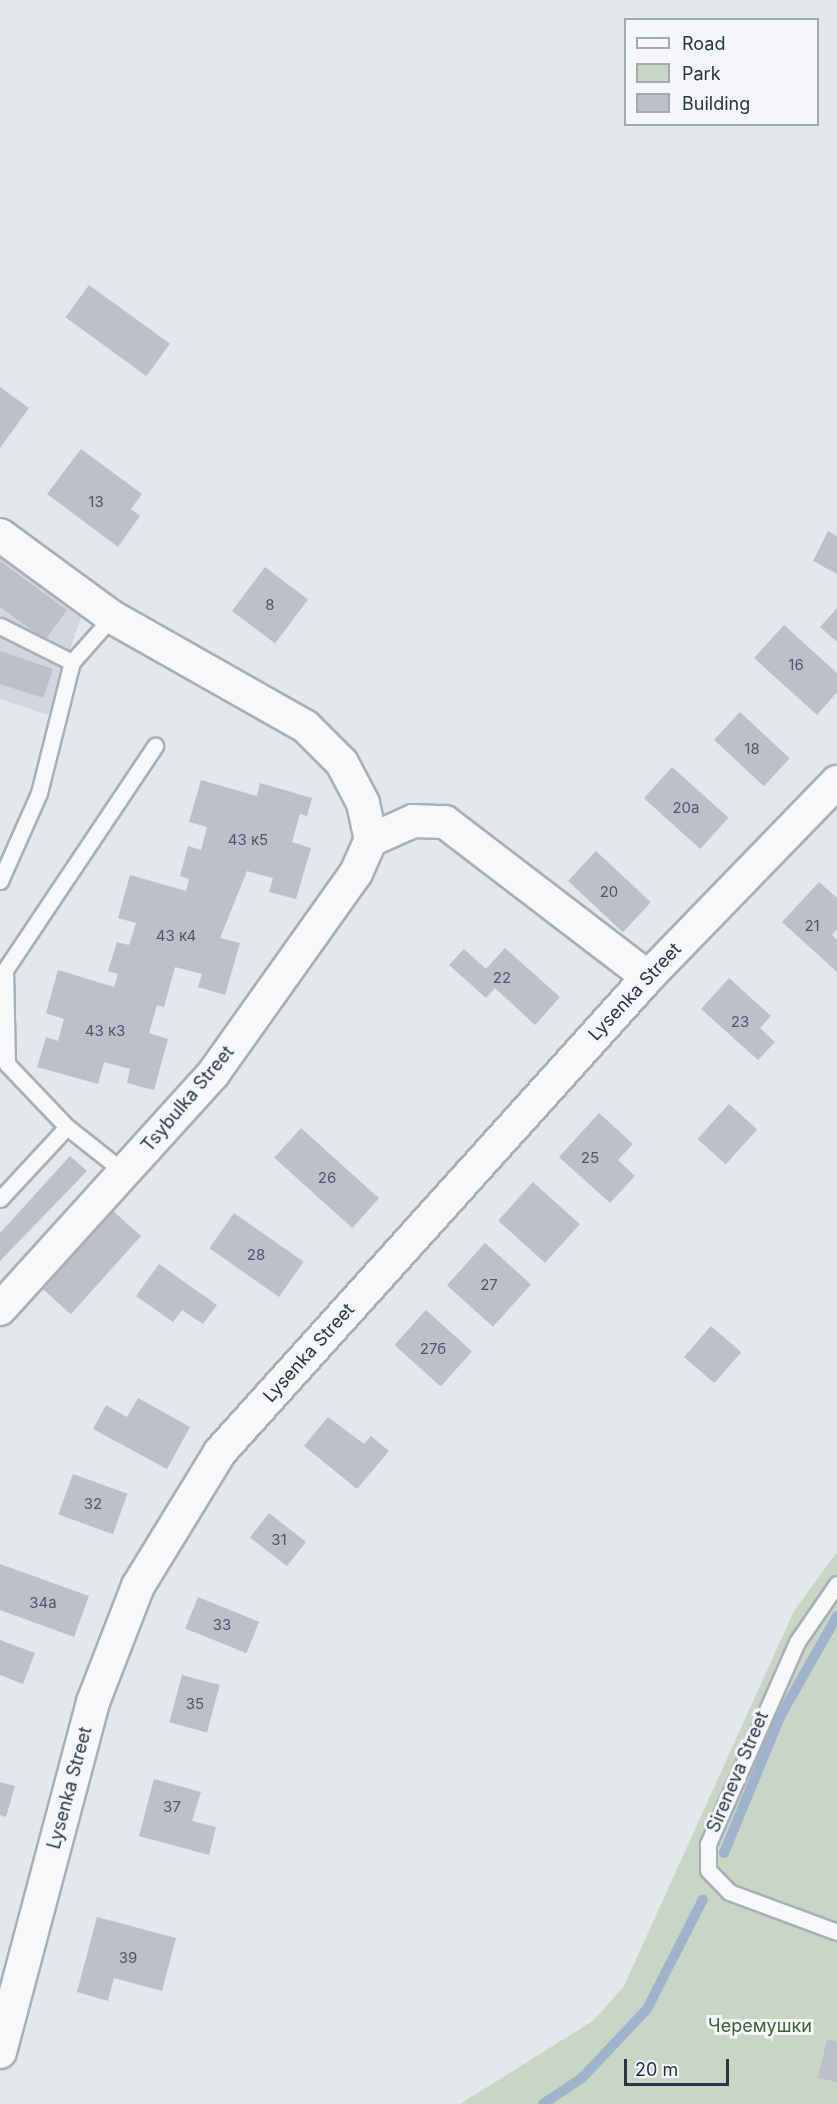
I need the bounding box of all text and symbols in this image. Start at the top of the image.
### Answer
legend [624,18,819,126]
text: Road [682,33,725,54]
text: Park [682,63,721,84]
text: Building [682,93,750,114]
house number: 13 [88,493,104,511]
house number: 8 [265,596,275,614]
house number: 16 [788,656,804,674]
house number: 18 [744,740,760,758]
house number: 20а [672,799,700,817]
house number: 43 к5 [228,831,268,849]
house number: 20 [600,883,618,901]
house number: 21 [804,917,820,935]
house number: 43 к4 [156,927,196,945]
street label: Lysenka Street [584,939,686,1045]
house number: 22 [493,969,511,987]
house number: 23 [731,1013,749,1031]
house number: 43 к3 [85,1022,125,1040]
street label: Tsybulka Street [137,1042,239,1156]
house number: 25 [581,1149,599,1167]
house number: 26 [318,1169,336,1187]
house number: 28 [247,1246,265,1264]
house number: 27 [480,1276,498,1294]
street label: Lysenka Street [259,1299,359,1407]
house number: 27б [420,1340,446,1358]
house number: 32 [84,1495,102,1513]
house number: 31 [271,1531,287,1549]
house number: 34а [29,1594,57,1612]
house number: 33 [213,1616,231,1634]
house number: 35 [186,1695,204,1713]
street label: Sireneva Street [703,1708,773,1836]
street label: Lysenka Street [43,1725,97,1851]
house number: 37 [163,1798,181,1816]
house number: 39 [119,1949,137,1967]
park label: Черемушки [708,2015,812,2037]
scale bar [627,2047,732,2085]
text: 20 m [635,2059,678,2080]

